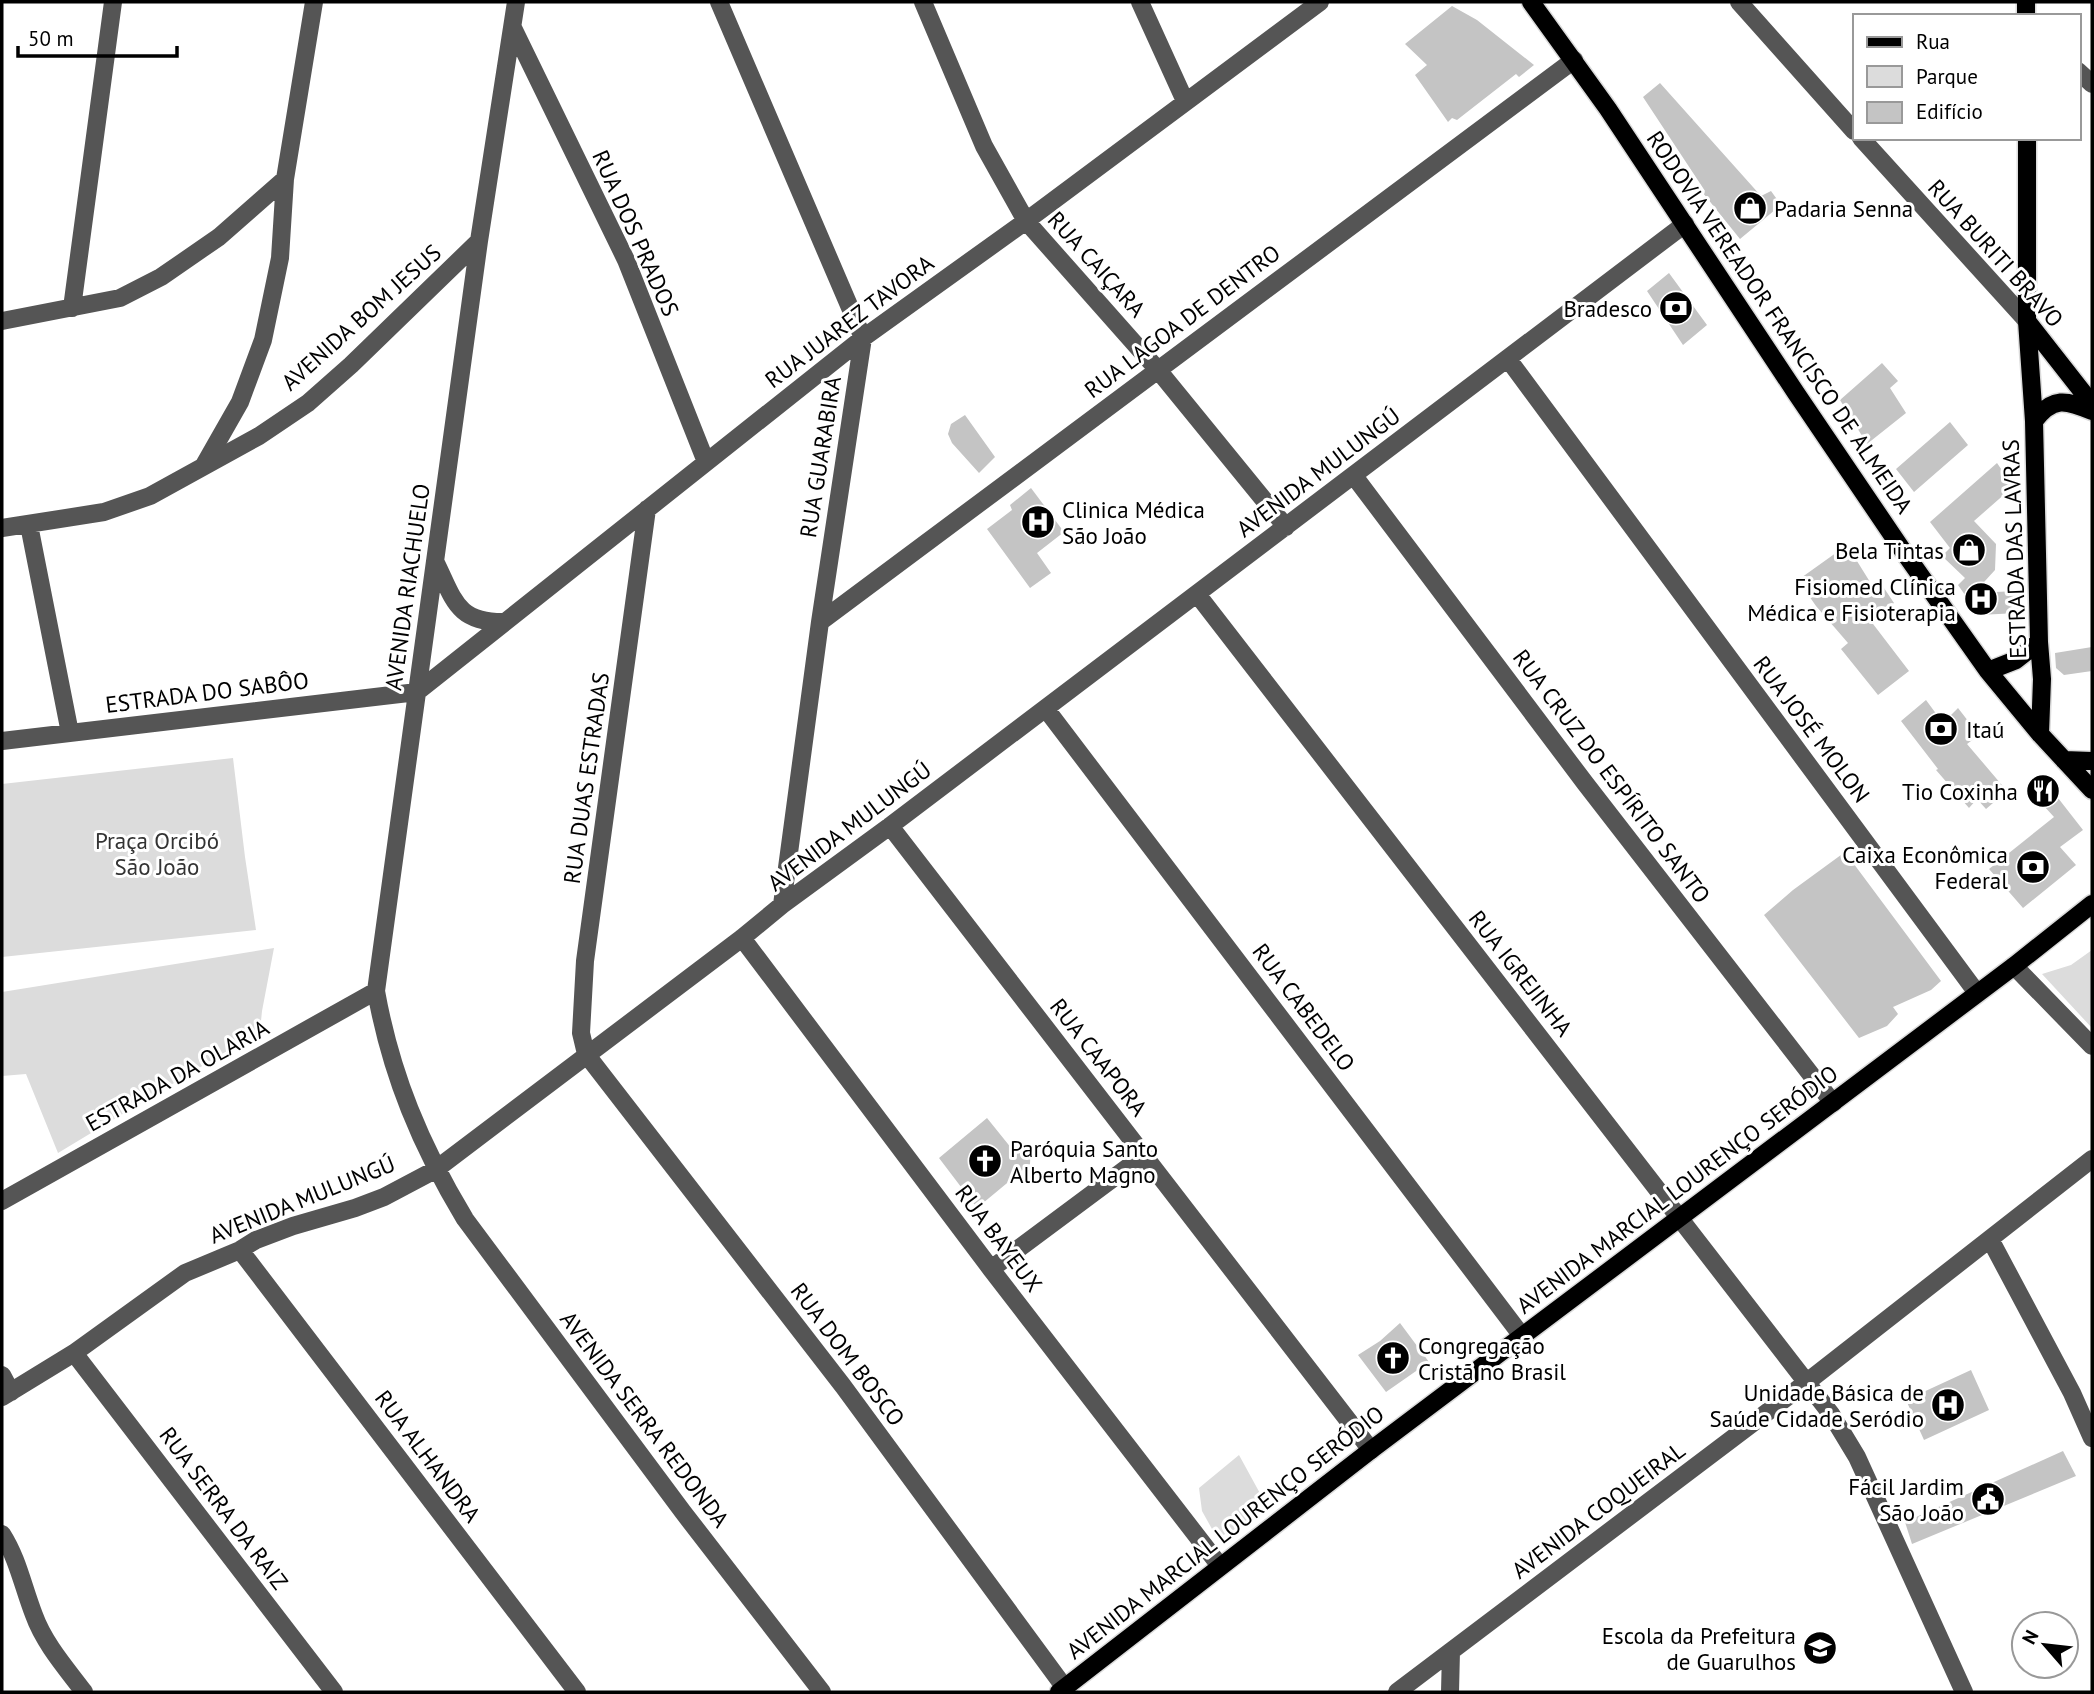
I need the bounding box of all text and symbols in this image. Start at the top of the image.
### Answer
scale bar [18,14,177,58]
legend [1853,14,2080,140]
text: 50 m [28,25,74,52]
text: Rua [1916,28,1950,55]
text: Parque [1916,63,1978,90]
text: Edifício [1916,98,1983,125]
street label: RODOVIA VEREADOR FRANCISCO DE ALMEIDA [1641,125,1920,519]
street label: RUA DOS PRADOS [586,145,686,321]
street label: RUA BURITI BRAVO [1922,173,2070,333]
shop icon: Padaria Senna [1731,189,1769,227]
place label: Padaria Senna [1774,194,1913,223]
street label: RUA CAIÇARA [1042,205,1152,323]
street label: AVENIDA BOM JESUS [275,238,447,396]
street label: RUA LAGOA DE DENTRO [1078,238,1286,404]
street label: RUA JUAREZ TAVORA [759,248,940,394]
bank icon: Bradesco [1657,289,1695,327]
place label: Bradesco [1563,294,1652,323]
street label: RUA GUARABIRA [793,374,847,540]
street label: AVENIDA MULUNGÚ [1230,401,1406,543]
street label: ESTRADA DAS LAVRAS [1996,439,2032,659]
street label: AVENIDA RIACHUELO [378,482,436,692]
place label: Clinica Médica São João [1062,495,1205,550]
hospital icon: Clinica Médica São João [1019,503,1057,541]
shop icon: Bela Tintas [1950,531,1988,569]
place label: Bela Tintas [1835,536,1944,565]
place label: Fisiomed Clínica Médica e Fisioterapia [1747,572,1956,627]
hospital icon: Fisiomed Clínica Médica e Fisioterapia [1962,580,2000,618]
street label: RUA CRUZ DO ESPÍRITO SANTO [1507,643,1717,909]
street label: RUA JOSÉ MOLON [1747,650,1877,808]
street label: ESTRADA DO SABÔO [104,665,310,719]
street label: RUA DUAS ESTRADAS [557,670,615,886]
bank icon: Itaú [1922,710,1960,748]
place label: Itaú [1966,715,2004,744]
street label: AVENIDA MULUNGÚ [761,755,937,897]
restaurant icon: Tio Coxinha [2024,772,2062,810]
place label: Tio Coxinha [1902,777,2018,806]
park label: Praça Orcibó São João [95,826,219,881]
place label: Caixa Econômica Federal [1842,840,2008,895]
bank icon: Caixa Econômica Federal [2014,848,2052,886]
street label: RUA IGREJINHA [1463,904,1580,1042]
street label: RUA CABEDELO [1247,937,1361,1077]
street label: RUA CAAPORA [1044,992,1154,1122]
street label: ESTRADA DA OLARIA [80,1012,274,1137]
street label: AVENIDA MARCIAL LOURENÇO SERÓDIO [1510,1059,1844,1319]
place label: Paróquia Santo Alberto Magno [1010,1134,1158,1189]
church icon: Paróquia Santo Alberto Magno [966,1142,1004,1180]
street label: AVENIDA MULUNGÚ [205,1149,399,1249]
street label: RUA BAYEUX [949,1179,1049,1297]
street label: RUA DOM BOSCO [785,1277,911,1431]
street label: AVENIDA SERRA REDONDA [554,1305,736,1533]
place label: Congregação Cristã no Brasil [1418,1331,1566,1386]
church icon: Congregação Cristã no Brasil [1374,1339,1412,1377]
place label: Unidade Básica de Saúde Cidade Seródio [1710,1378,1924,1433]
street label: RUA ALHANDRA [369,1384,487,1528]
hospital icon: Unidade Básica de Saúde Cidade Seródio [1929,1386,1967,1424]
street label: AVENIDA MARCIAL LOURENÇO SERÓDIO [1060,1399,1390,1665]
street label: RUA SERRA DA RAIZ [153,1421,295,1595]
street label: AVENIDA COQUEIRAL [1506,1435,1690,1585]
place label: Fácil Jardim São João [1848,1472,1964,1527]
public building icon: Fácil Jardim São João [1969,1480,2007,1518]
north arrow [2010,1610,2080,1680]
place label: Escola da Prefeitura de Guarulhos [1602,1621,1796,1676]
text: N [2016,1626,2044,1648]
school or university icon: Escola da Prefeitura de Guarulhos [1801,1629,1839,1667]

